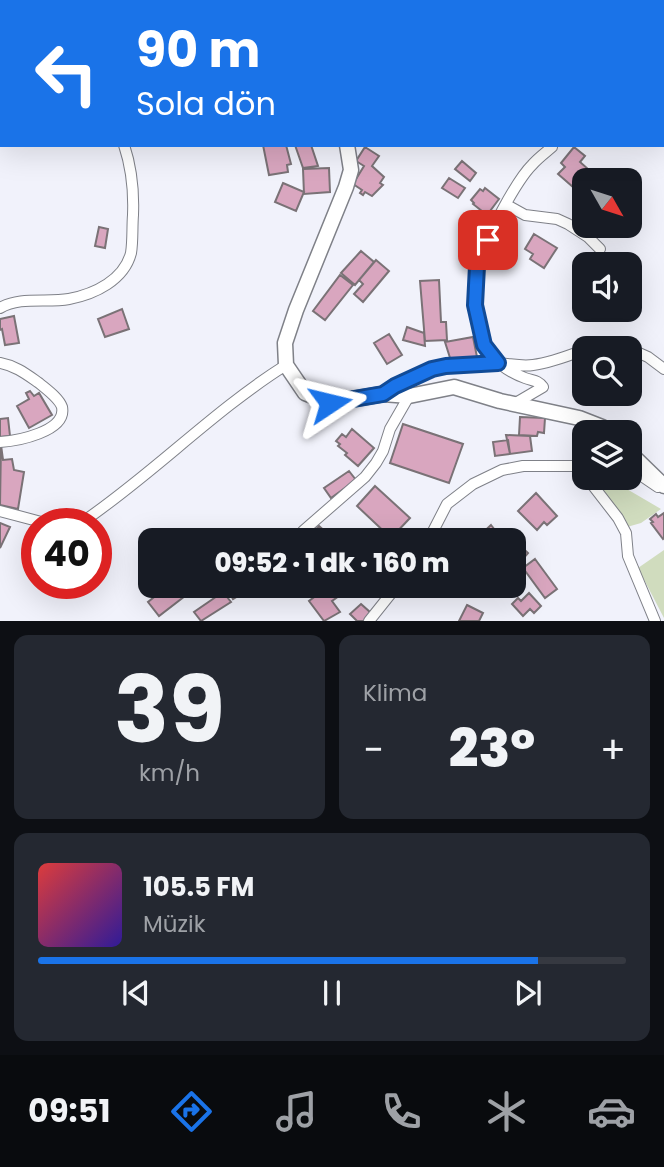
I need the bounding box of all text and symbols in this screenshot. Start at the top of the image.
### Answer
text: 90 m [136,16,260,84]
icon: left [21,28,112,119]
text: Sola dön [136,81,276,126]
north arrow [572,168,642,238]
map controls [572,168,642,490]
pin [458,210,518,270]
icon: arrive [469,221,507,259]
button: sound [572,252,642,322]
button: search [572,336,642,406]
position arrow [293,366,367,440]
button: layers [572,420,642,490]
speed limit sign: 40 [21,508,112,599]
text: 09:52 · 1 dk · 160 m [214,545,450,581]
text: 39 [114,646,225,774]
text: Klima [363,677,427,709]
text: 23° [449,712,535,785]
text: − [363,723,384,776]
text: + [600,723,626,776]
text: km/h [139,757,200,789]
text: 105.5 FM [143,869,254,905]
text: Müzik [143,908,206,940]
icon: previous [117,974,155,1012]
icon: pause [313,974,351,1012]
icon: next [509,974,547,1012]
icon: directions [167,1087,216,1136]
icon: music [272,1087,321,1136]
icon: phone [377,1087,426,1136]
icon: climate [482,1087,531,1136]
icon: car [587,1087,636,1136]
text: 09:51 [28,1088,111,1133]

